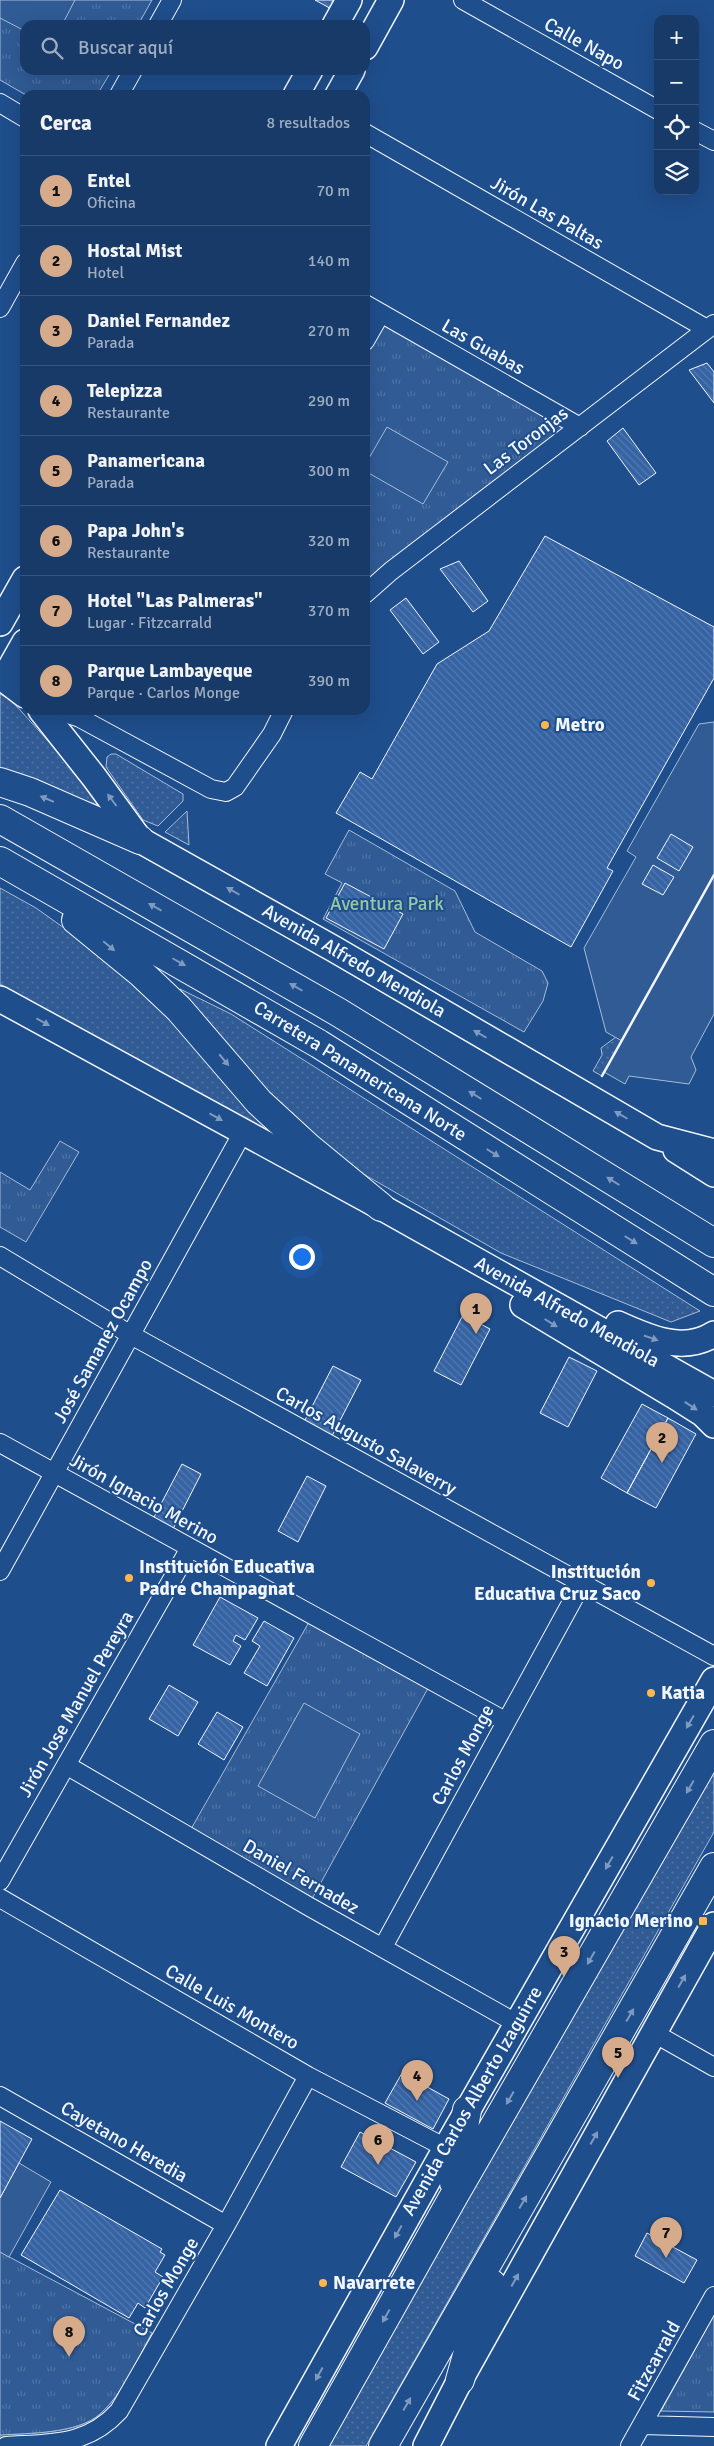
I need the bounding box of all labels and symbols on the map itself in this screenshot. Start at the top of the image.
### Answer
street label: Calle Napo [540,12,628,76]
street label: Jirón Las Paltas [486,171,608,255]
street label: Las Guabas [437,314,529,380]
street label: Las Toronjas [479,401,573,481]
place label: Metro [555,713,605,737]
marker: Metro [539,719,551,731]
one-way arrow [106,794,117,807]
one-way arrow [40,795,54,803]
one-way arrow [227,887,240,896]
park label: Aventura Park [330,892,444,916]
street label: Avenida Alfredo Mendiola [258,899,450,1023]
one-way arrow [149,902,162,911]
one-way arrow [103,940,115,952]
one-way arrow [173,958,186,967]
one-way arrow [289,983,304,991]
street label: Carretera Panamericana Norte [249,995,471,1147]
one-way arrow [35,1018,50,1026]
one-way arrow [474,1029,487,1038]
one-way arrow [219,1054,230,1067]
one-way arrow [469,1090,482,1100]
one-way arrow [614,1111,627,1120]
one-way arrow [209,1113,223,1121]
one-way arrow [487,1149,500,1158]
one-way arrow [607,1176,620,1185]
one-way arrow [624,1235,637,1245]
your location [289,1244,315,1270]
street label: Avenida Alfredo Mendiola [470,1251,664,1373]
street label: José Samanez Ocampo [48,1255,158,1427]
pin: 1 [460,1293,492,1334]
one-way arrow [545,1318,558,1328]
one-way arrow [644,1334,659,1342]
street label: Carlos Augusto Salaverry [271,1381,461,1501]
one-way arrow [684,1401,697,1411]
pin: 2 [646,1422,678,1463]
street label: Jirón Ignacio Merino [66,1448,223,1550]
place label: Institución Educativa Padre Champagnat [139,1555,315,1601]
place label: Institución Educativa Cruz Saco [474,1560,641,1606]
marker: Institución Educativa Padre Champagnat [123,1572,135,1584]
marker: Institución Educativa Cruz Saco [645,1577,657,1589]
street label: Jirón Jose Manuel Pereyra [13,1607,139,1801]
place label: Katia [661,1681,705,1705]
marker: Katia [645,1687,657,1699]
street label: Carlos Monge [426,1700,500,1810]
one-way arrow [685,1716,694,1729]
one-way arrow [685,1780,694,1793]
street label: Daniel Fernadez [239,1834,363,1920]
one-way arrow [604,1857,613,1870]
place label: Ignacio Merino [569,1909,693,1933]
marker: Ignacio Merino [697,1915,709,1927]
pin: 3 [548,1936,580,1977]
one-way arrow [587,1951,596,1965]
street label: Calle Luis Montero [161,1959,303,2055]
one-way arrow [677,1974,686,1987]
street label: Avenida Carlos Alberto Izaguirre [396,1982,548,2220]
one-way arrow [625,2009,634,2022]
pin: 5 [602,2037,634,2078]
pin: 4 [401,2060,433,2101]
one-way arrow [505,2092,514,2105]
street label: Cayetano Heredia [56,2096,192,2188]
pin: 6 [362,2124,394,2165]
one-way arrow [590,2130,598,2145]
one-way arrow [519,2195,527,2209]
pin: 7 [650,2217,682,2258]
one-way arrow [394,2225,402,2240]
street label: Carlos Monge [128,2233,204,2341]
place label: Navarrete [333,2271,415,2295]
one-way arrow [511,2272,519,2287]
marker: Navarrete [317,2277,329,2289]
one-way arrow [382,2308,390,2323]
pin: 8 [53,2316,85,2357]
street label: Fitzcarrald [622,2317,686,2405]
one-way arrow [315,2367,323,2382]
one-way arrow [403,2397,412,2410]

